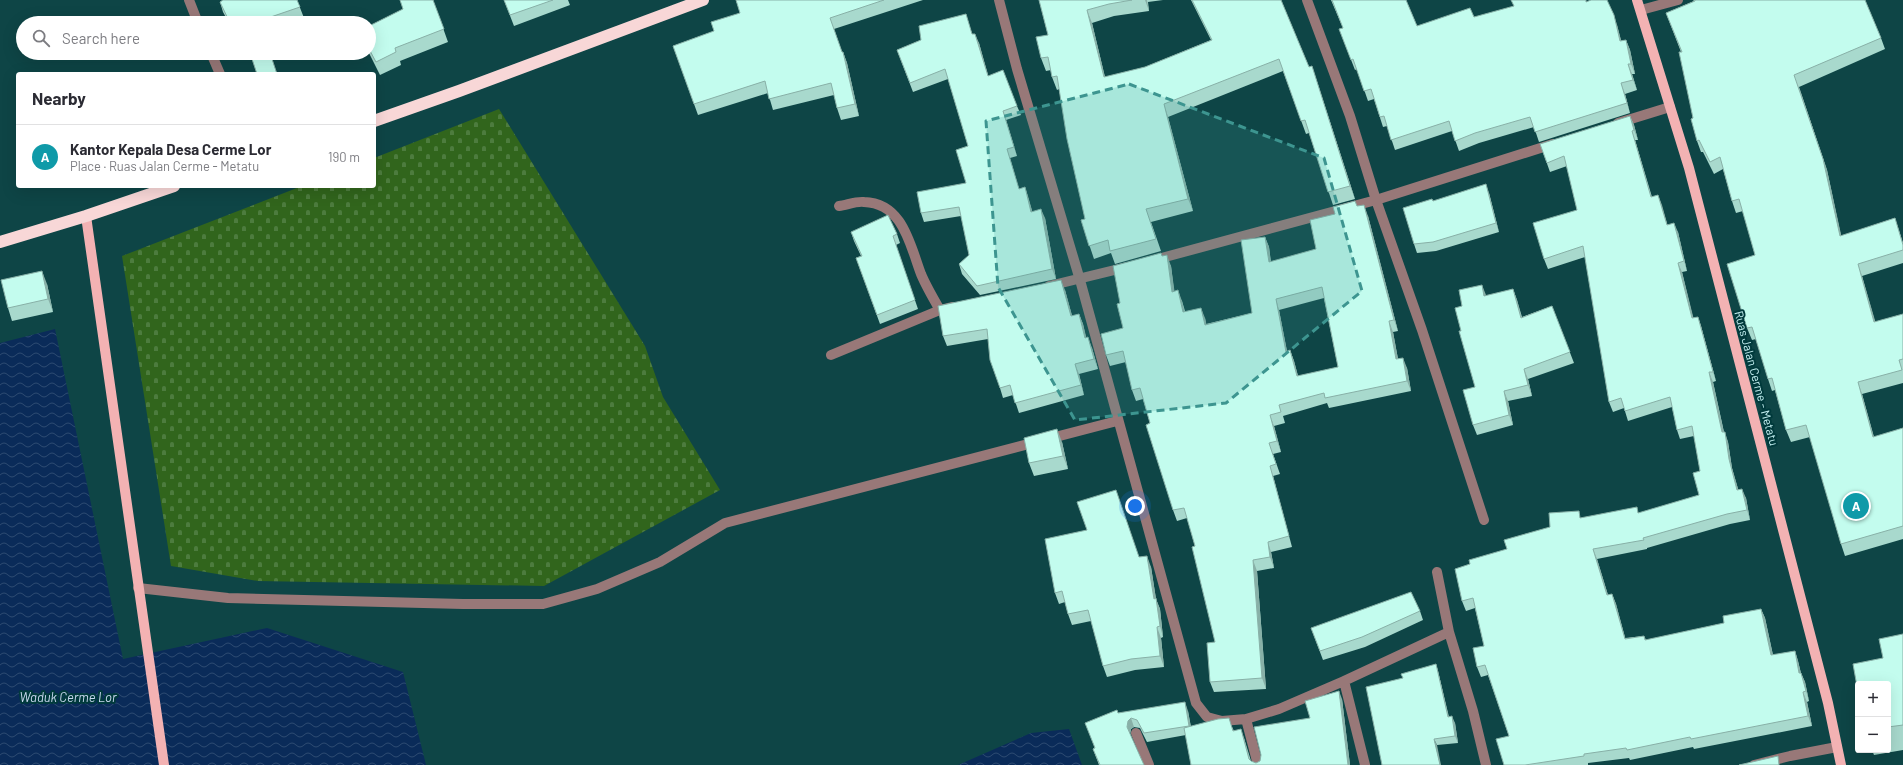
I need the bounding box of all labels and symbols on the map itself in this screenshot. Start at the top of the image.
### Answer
street label: Ruas Jalan Cerme - Metatu [1732,309,1782,447]
pin: A [1843,491,1869,521]
your location [1125,496,1145,516]
water label: Waduk Cerme Lor [19,689,117,705]

